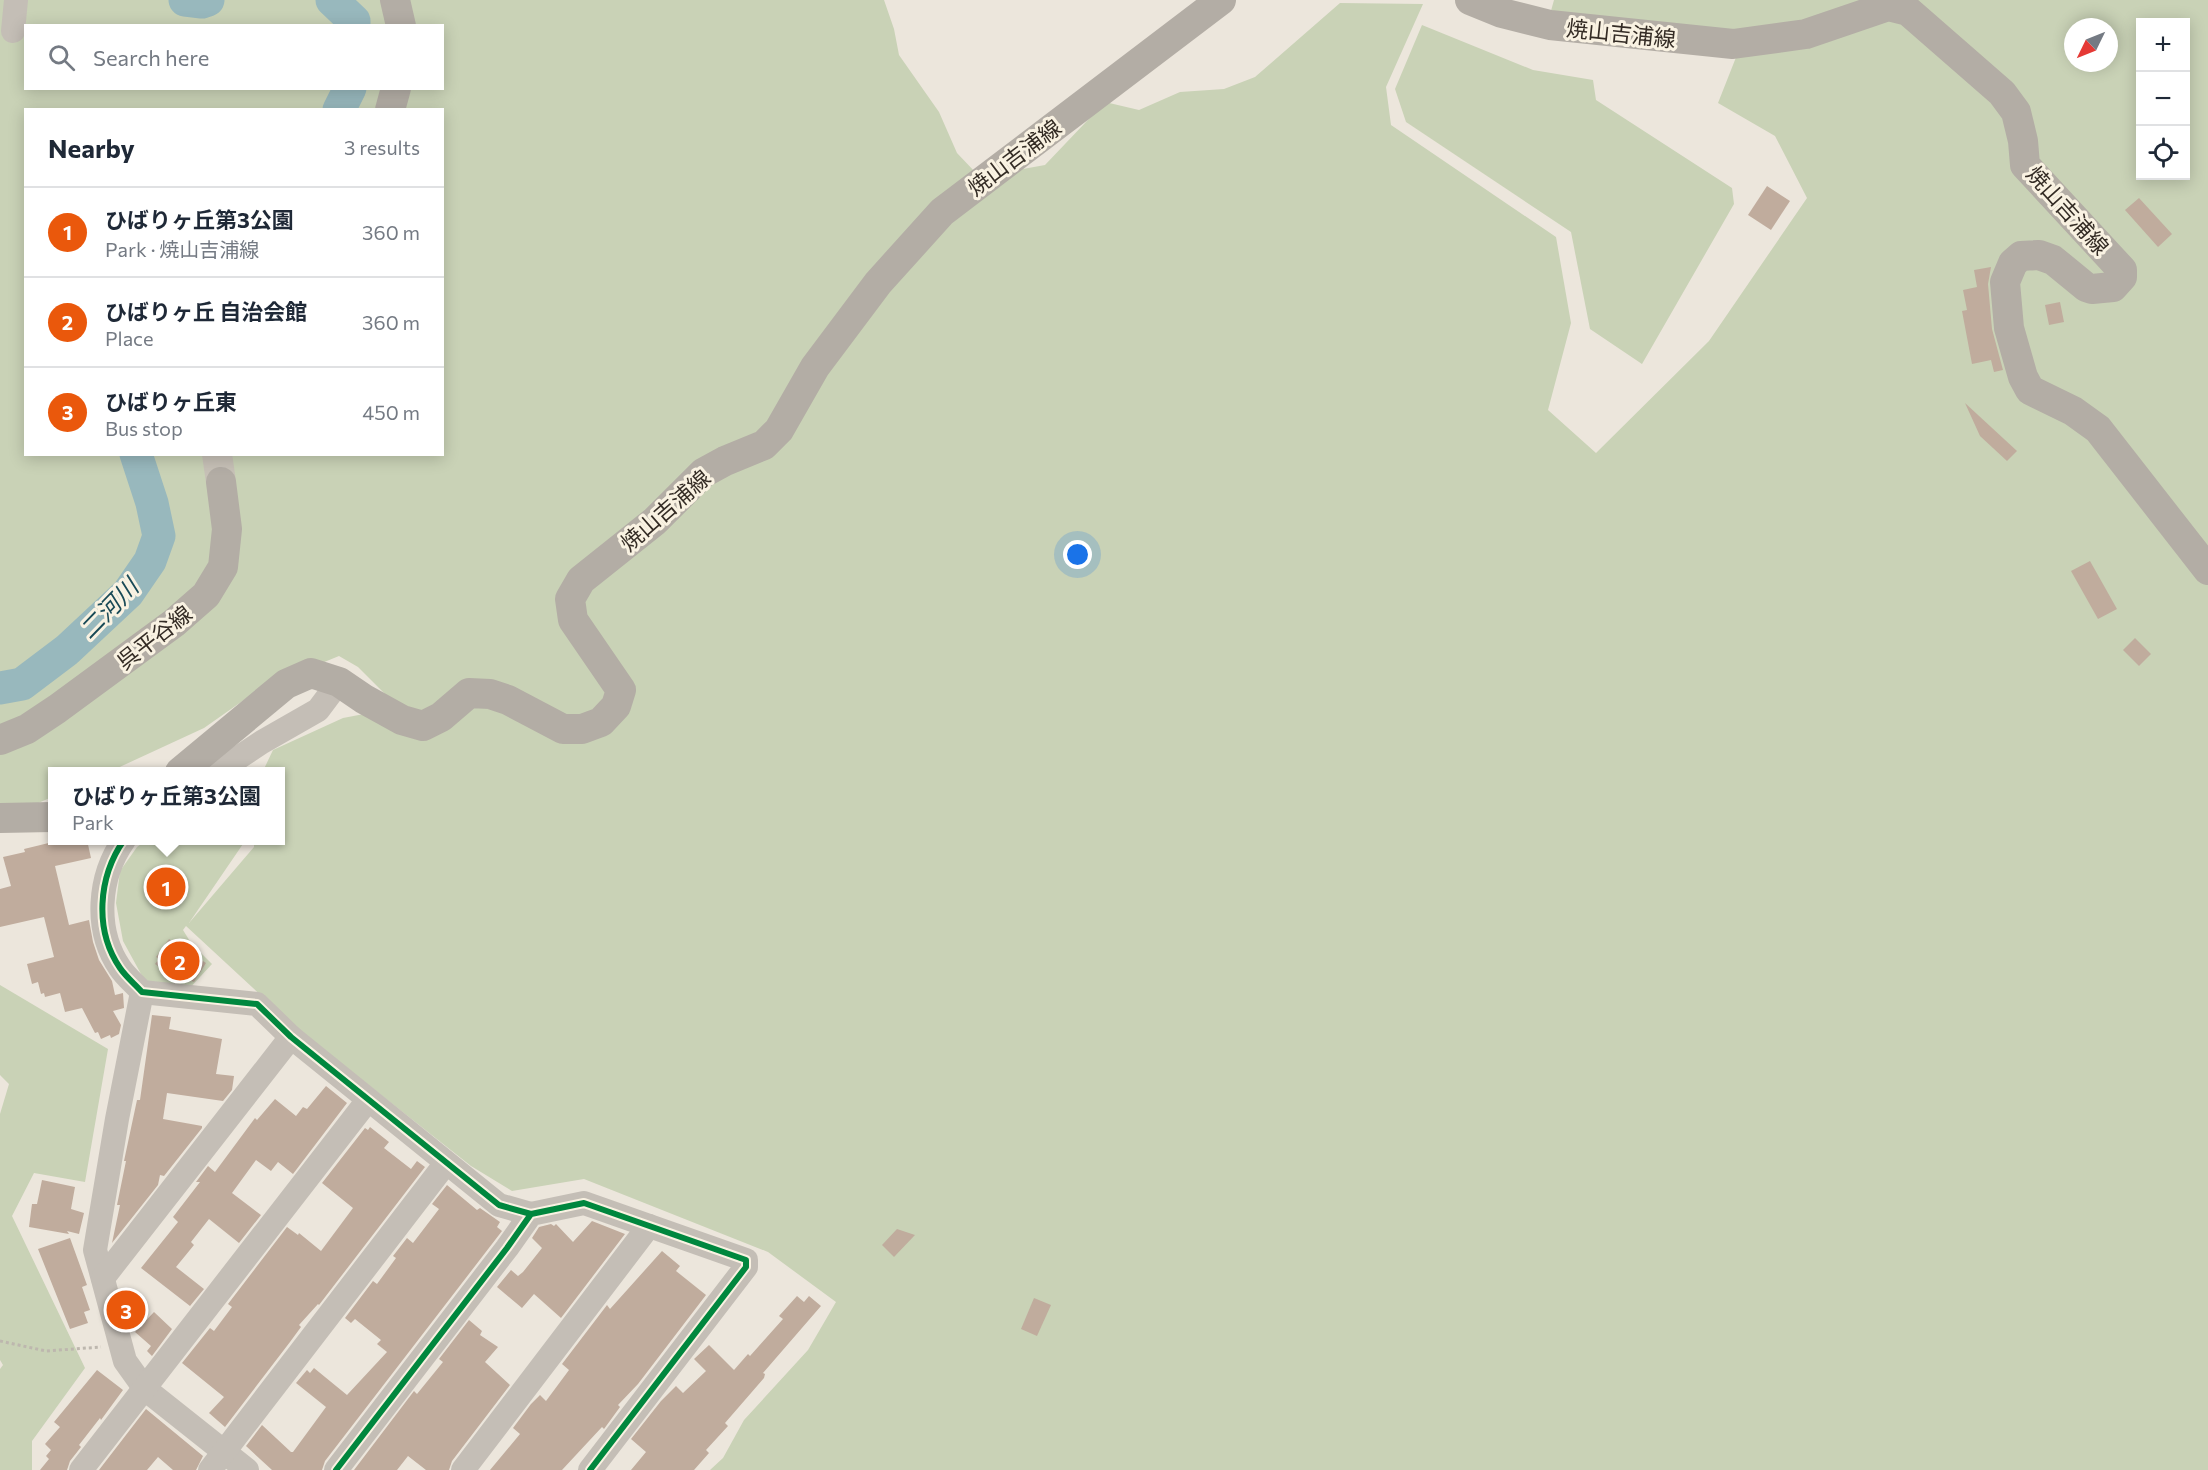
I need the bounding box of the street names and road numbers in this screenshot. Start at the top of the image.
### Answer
street label: 焼山吉浦線 [1565,14,1677,52]
street label: 焼山吉浦線 [962,113,1066,201]
street label: 焼山吉浦線 [2021,160,2115,260]
street label: 焼山吉浦線 [615,464,715,556]
street label: 呉平谷線 [111,599,197,675]

